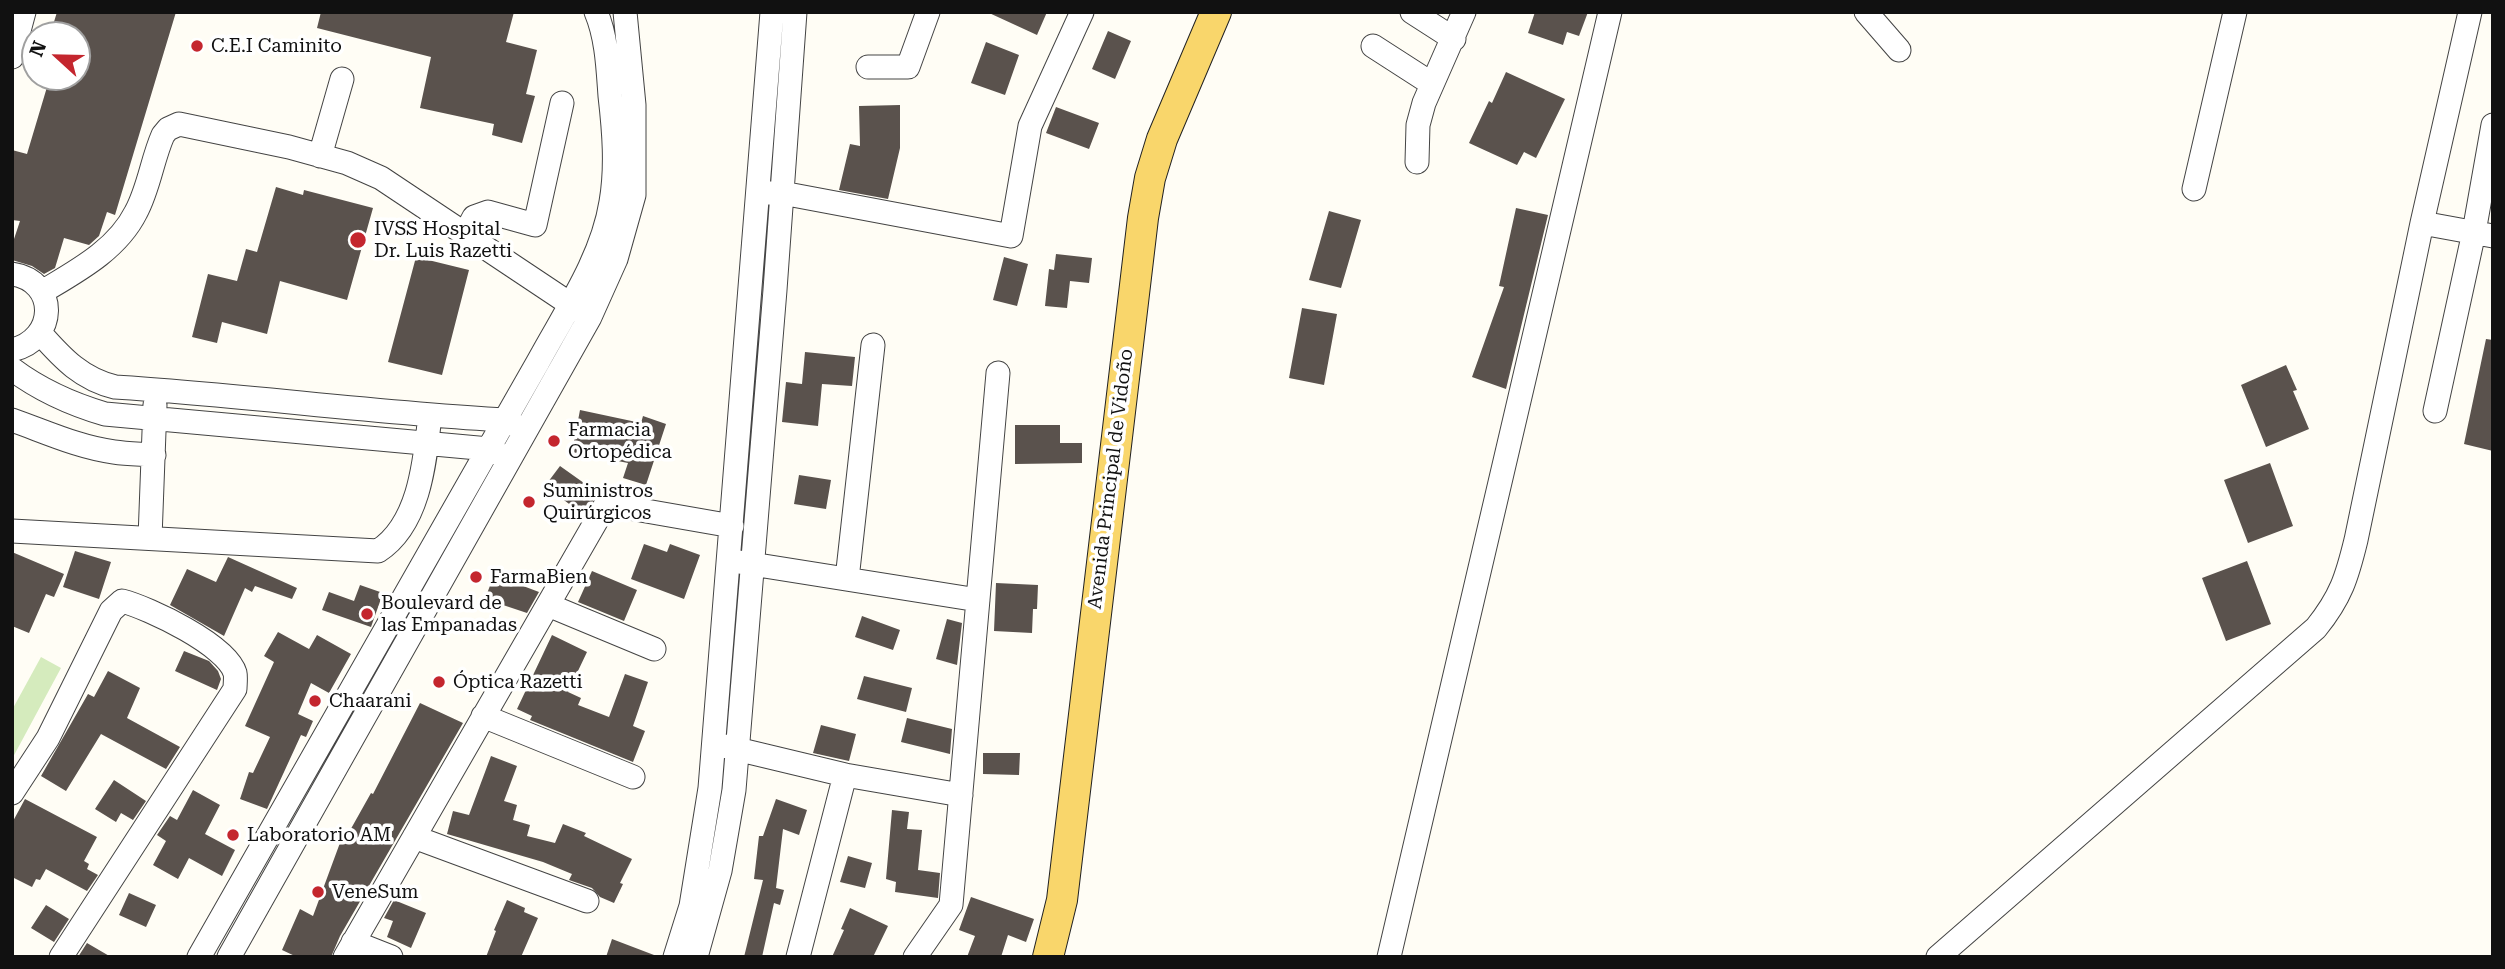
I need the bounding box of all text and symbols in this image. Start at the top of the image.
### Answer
north arrow [21,21,91,91]
place label: C.E.I Caminito [211,35,342,57]
text: N [25,38,51,60]
marker: C.E.I Caminito [189,38,205,54]
place label: IVSS Hospital Dr. Luis Razetti [374,218,512,262]
marker: IVSS Hospital Dr. Luis Razetti [348,230,368,250]
street label: Avenida Principal de Vidoño [1084,347,1138,611]
place label: Farmacia Ortopédica [568,419,672,463]
marker: Farmacia Ortopédica [546,433,562,449]
place label: Suministros Quirúrgicos [543,480,653,524]
marker: Suministros Quirúrgicos [521,494,537,510]
place label: FarmaBien [490,566,588,588]
marker: FarmaBien [468,569,484,585]
place label: Boulevard de las Empanadas [381,592,517,636]
marker: Boulevard de las Empanadas [359,606,375,622]
place label: Óptica Razetti [453,671,582,693]
marker: Óptica Razetti [431,674,447,690]
place label: Chaarani [329,690,412,712]
marker: Chaarani [307,693,323,709]
place label: Laboratorio AM [247,824,391,846]
marker: Laboratorio AM [225,827,241,843]
place label: VeneSum [332,881,419,903]
marker: VeneSum [310,884,326,900]

